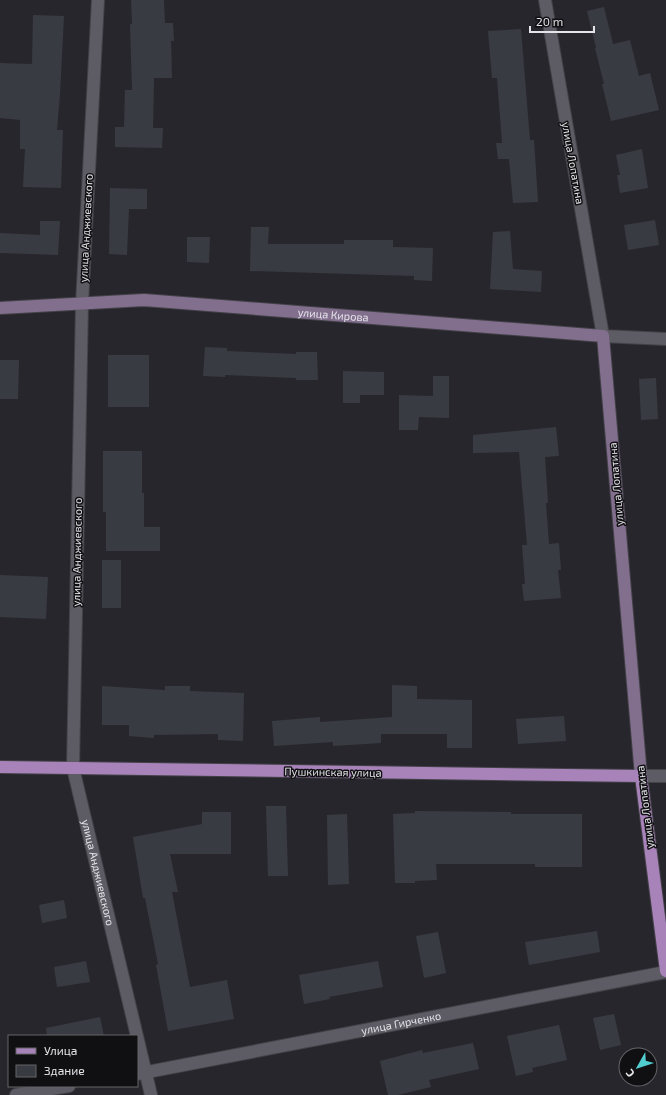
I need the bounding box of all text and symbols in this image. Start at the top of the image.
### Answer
scale bar [530,8,594,34]
text: 20 m [536,14,563,28]
street label: улица Лопатина [559,121,587,205]
street label: улица Анджиевского [76,173,96,283]
street label: улица Кирова [297,305,369,324]
street label: улица Лопатина [605,442,627,526]
street label: улица Анджиевского [69,497,85,607]
street label: Пушкинская улица [284,764,382,780]
street label: улица Лопатина [633,765,657,849]
street label: улица Анджиевского [78,818,117,927]
street label: улица Гирченко [360,1009,442,1038]
legend [8,1035,138,1087]
text: Улица [44,1043,77,1057]
north arrow [618,1047,658,1087]
text: Здание [44,1063,85,1077]
text: С [622,1067,637,1080]

